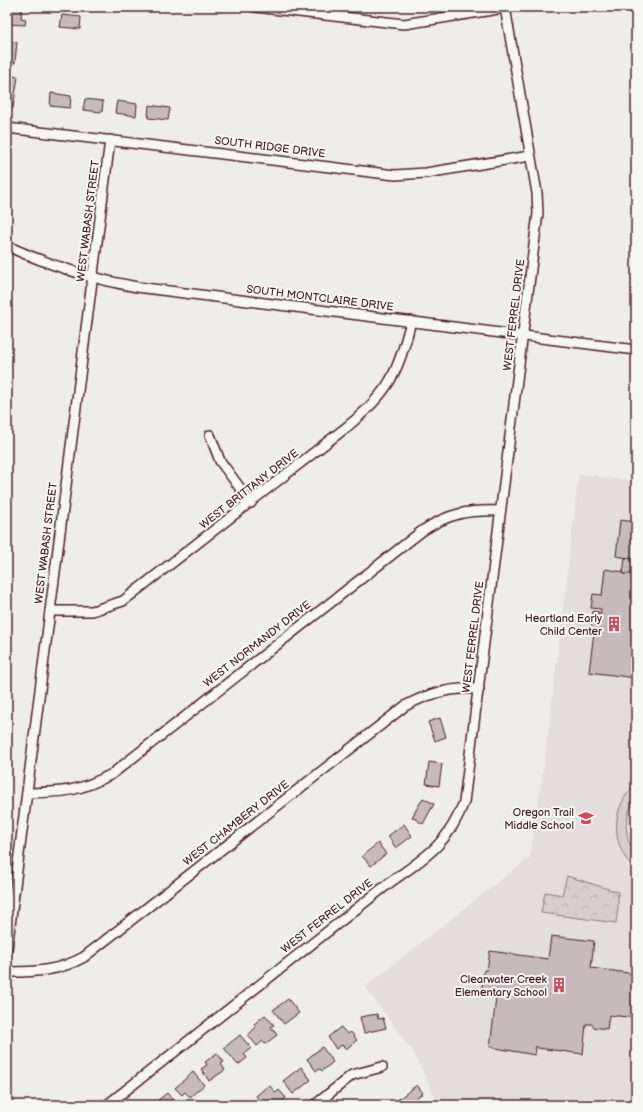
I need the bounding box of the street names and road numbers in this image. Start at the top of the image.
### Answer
street label: SOUTH RIDGE DRIVE [214,134,326,160]
street label: WEST WABASH STREET [74,159,102,283]
street label: WEST FERREL DRIVE [501,258,527,372]
street label: SOUTH MONTCLAIRE DRIVE [246,283,394,313]
street label: WEST BRITTANY DRIVE [197,446,301,532]
street label: WEST WABASH STREET [32,481,60,605]
street label: WEST FERREL DRIVE [460,580,486,694]
street label: WEST NORMANDY DRIVE [201,598,313,690]
street label: WEST CHAMBERY DRIVE [181,778,291,868]
street label: WEST FERREL DRIVE [279,876,375,956]

